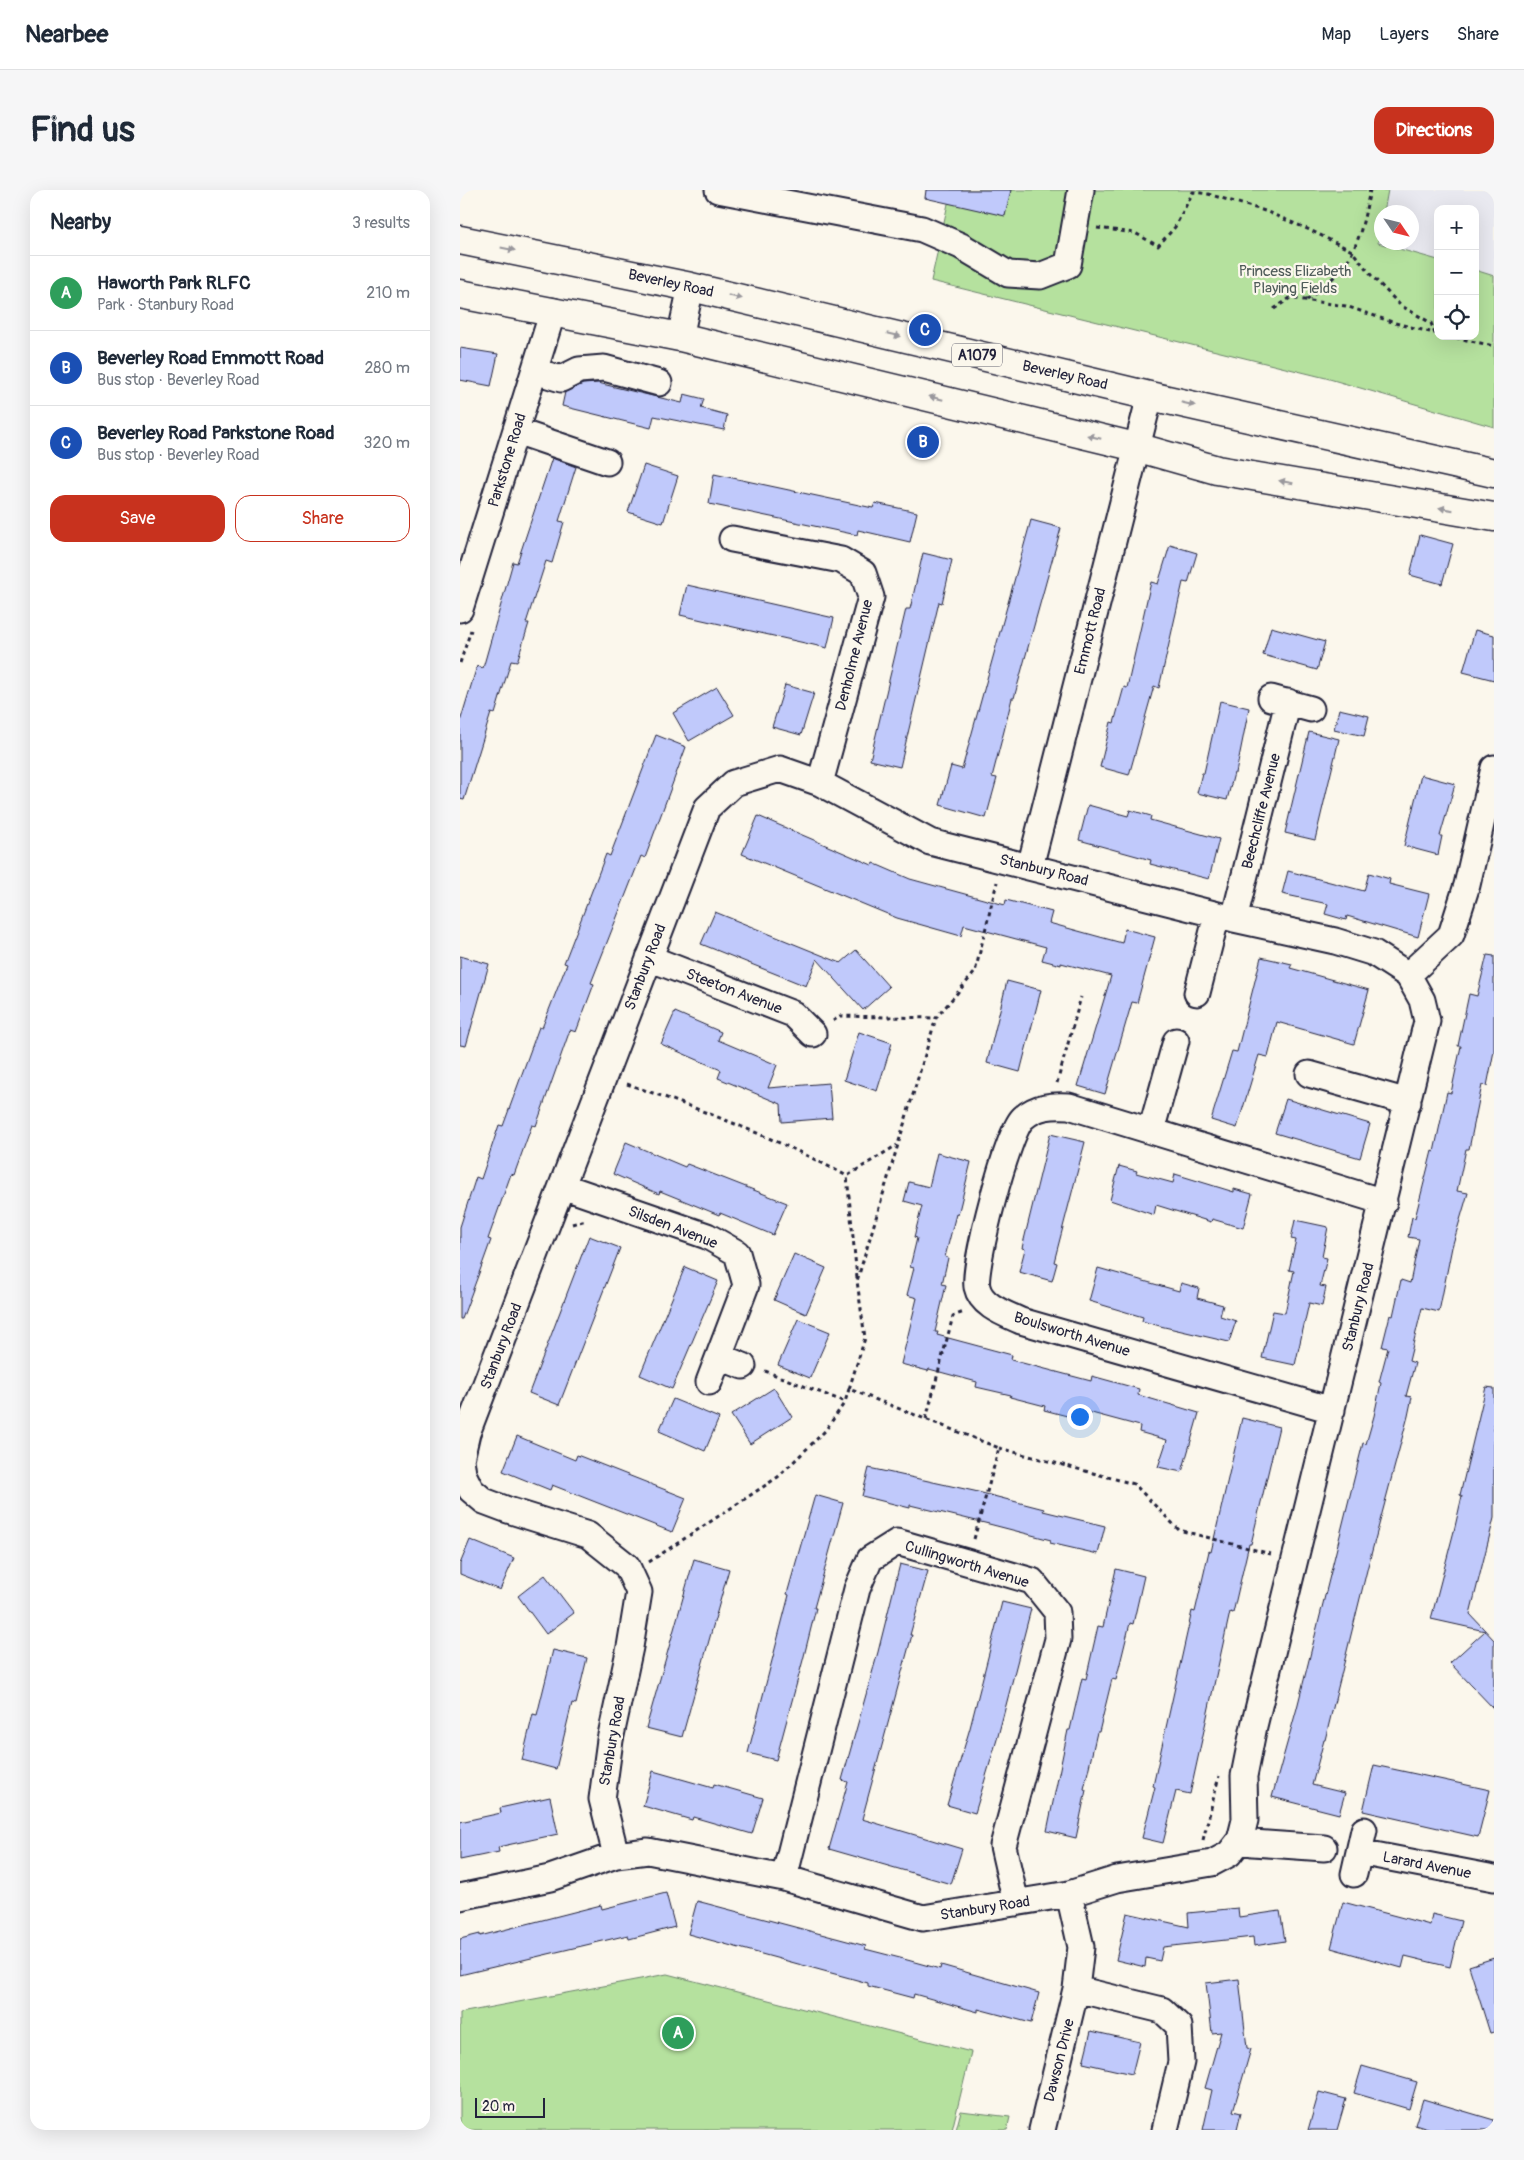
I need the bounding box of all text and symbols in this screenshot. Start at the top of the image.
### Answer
text: Nearbee [25,20,108,49]
text: Map [1322,23,1351,46]
text: Layers [1379,23,1429,46]
text: Share [1457,23,1499,46]
button: Directions [1374,107,1494,154]
text: Find us [30,108,135,152]
north arrow [1374,205,1419,250]
map controls [1434,205,1479,340]
button: + [1434,205,1479,250]
text: Nearby [50,209,111,236]
text: 3 results [352,213,410,233]
one-way arrow [500,246,516,254]
button: − [1434,250,1479,295]
park label: Princess Elizabeth Playing Fields [1239,262,1351,298]
street label: Beverley Road [626,265,715,302]
text: Haworth Park RLFC [97,271,251,295]
text: A [61,283,71,303]
text: 210 m [366,283,410,303]
one-way arrow [728,293,743,301]
text: Park · Stanbury Road [97,295,234,315]
button: locate [1434,295,1479,340]
pin: C [909,311,941,349]
one-way arrow [886,331,901,339]
road number: A1079 [952,344,1002,366]
text: Beverley Road Emmott Road [97,346,324,370]
street label: Beverley Road [1020,356,1109,395]
text: B [61,358,71,378]
text: 280 m [364,358,410,378]
text: Bus stop · Beverley Road [97,370,260,390]
one-way arrow [928,394,943,402]
one-way arrow [1180,400,1195,408]
street label: Parkstone Road [484,411,531,509]
text: Beverley Road Parkstone Road [97,421,334,445]
pin: B [907,423,939,461]
text: C [61,433,71,453]
text: 320 m [364,433,410,453]
one-way arrow [1086,433,1101,441]
text: Bus stop · Beverley Road [97,445,260,465]
one-way arrow [1277,477,1293,485]
button: Save [50,495,225,542]
button: Share [235,495,410,542]
one-way arrow [1438,504,1454,512]
street label: Emmott Road [1071,586,1110,677]
street label: Denholme Avenue [832,597,878,713]
street label: Beechcliffe Avenue [1238,751,1285,871]
street label: Stanbury Road [998,850,1090,891]
street label: Stanbury Road [620,921,671,1013]
street label: Steeton Avenue [683,964,785,1019]
street label: Silsden Avenue [625,1202,721,1253]
street label: Stanbury Road [1338,1261,1379,1353]
street label: Stanbury Road [476,1300,527,1392]
street label: Boulsworth Avenue [1012,1308,1133,1361]
your location [1067,1404,1093,1430]
street label: Cullingworth Avenue [903,1537,1032,1593]
street label: Stanbury Road [595,1695,630,1787]
street label: Larard Avenue [1381,1848,1473,1883]
street label: Stanbury Road [939,1892,1031,1925]
pin: A [662,2014,694,2052]
street label: Dawson Drive [1040,2016,1079,2104]
scale bar [475,2095,545,2118]
text: 20 m [482,2098,515,2115]

